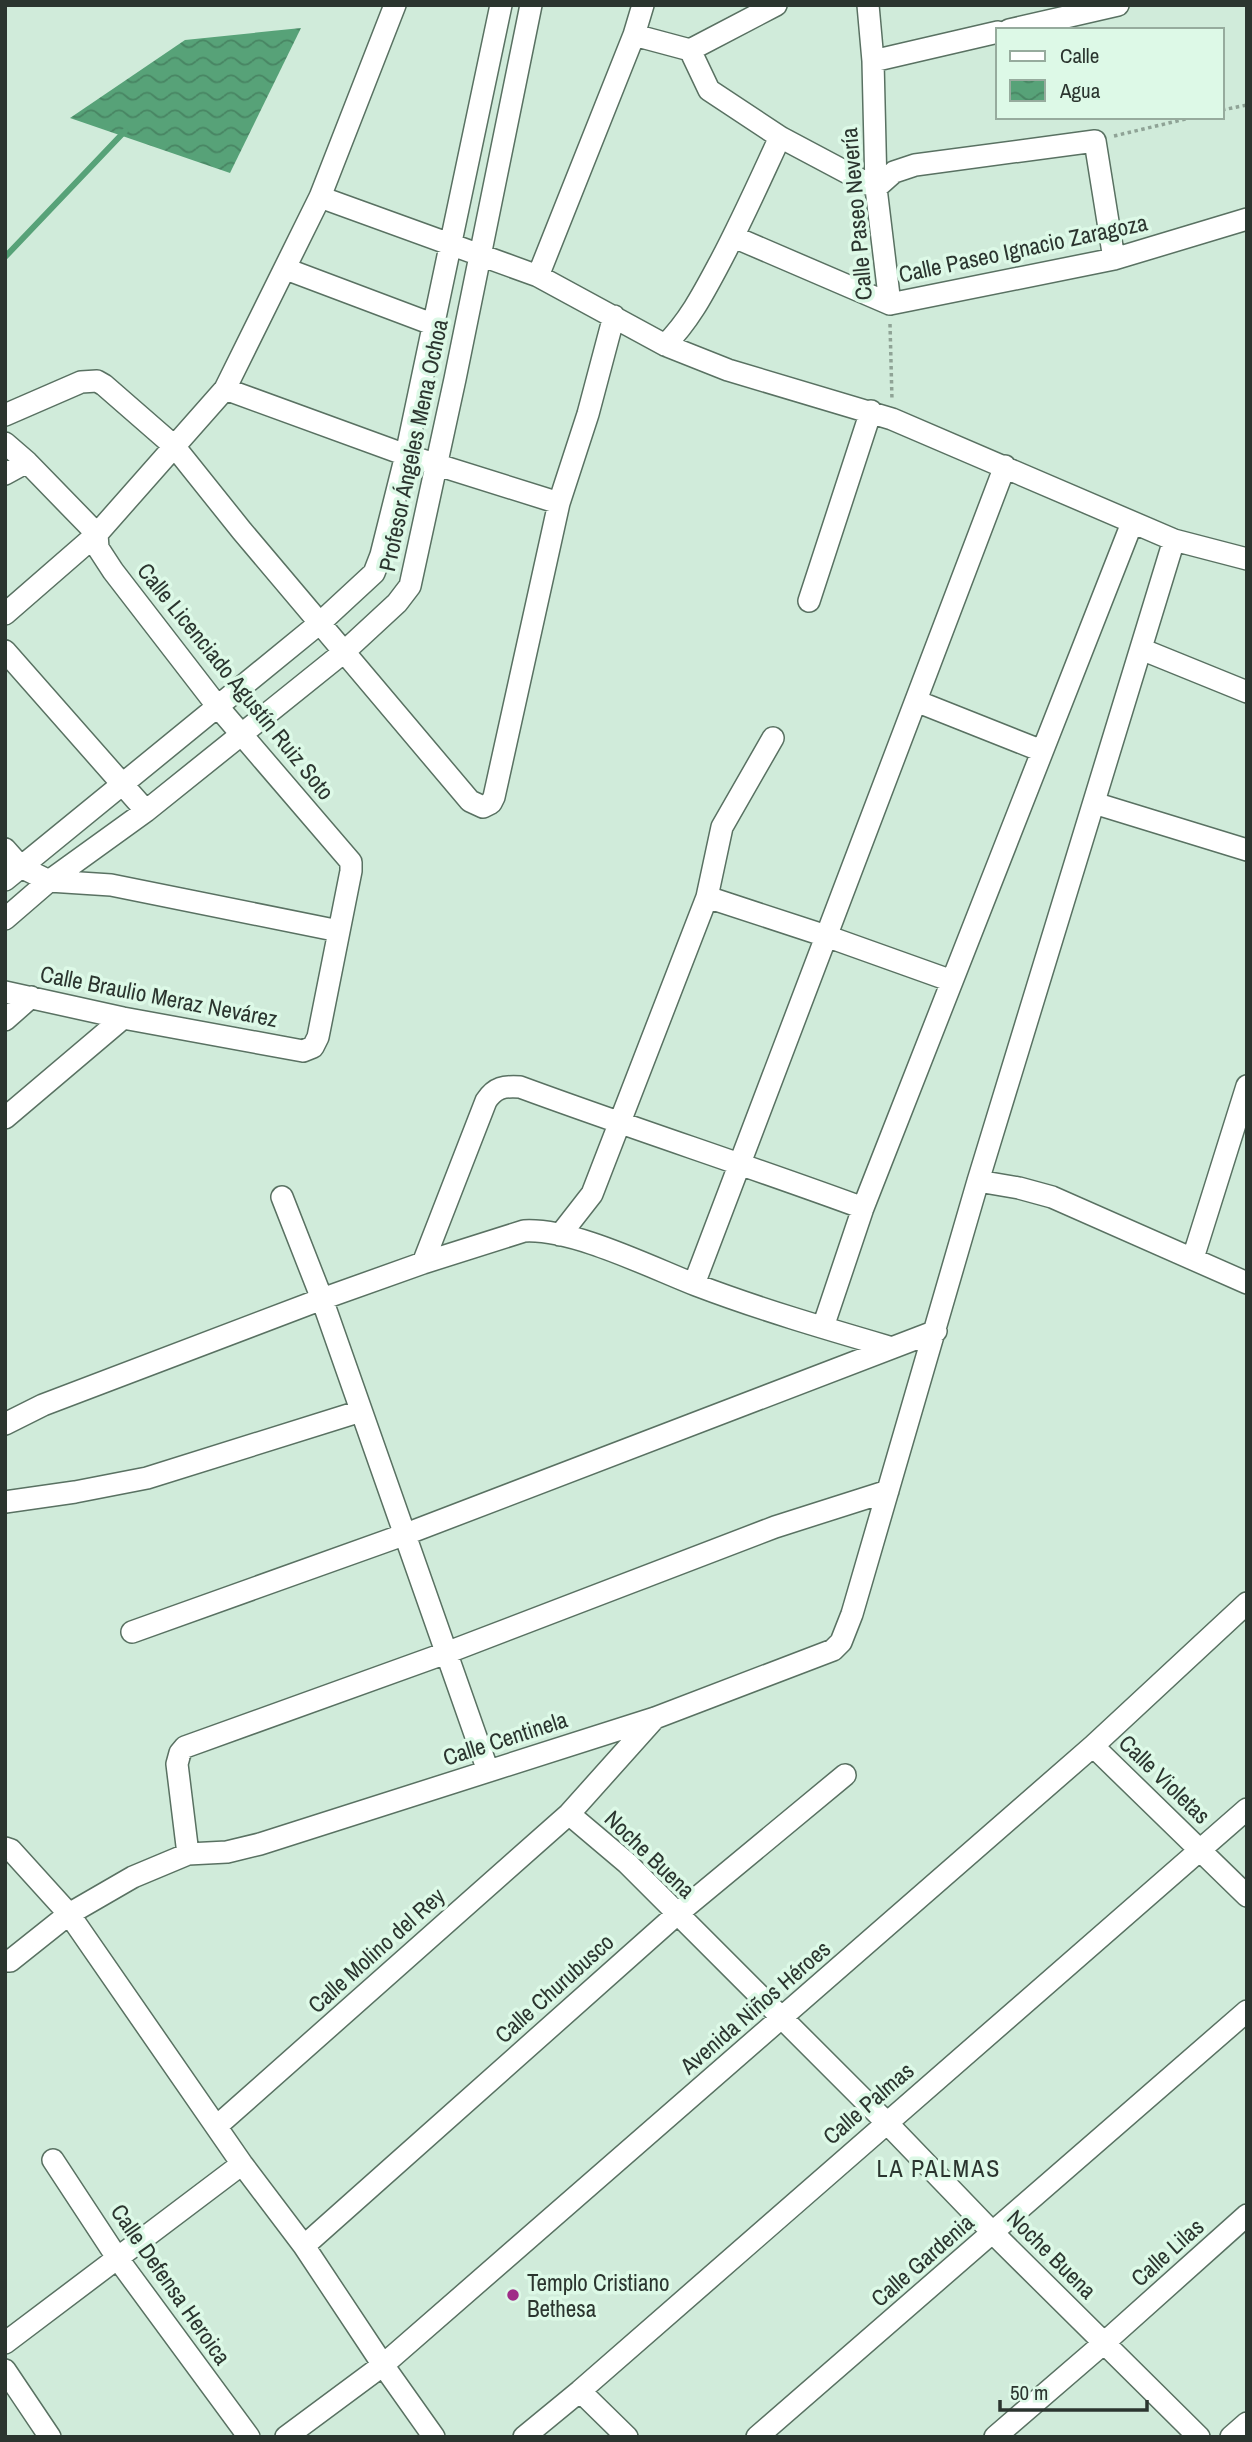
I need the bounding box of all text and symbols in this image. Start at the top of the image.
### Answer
legend [996,28,1224,119]
text: Calle [1060,41,1099,70]
text: Agua [1059,76,1101,105]
street label: Calle Paseo Nevería [833,126,879,302]
street label: Calle Paseo Ignacio Zaragoza [896,206,1151,290]
street label: Profesor Ángeles Mena Ochoa [371,316,455,574]
street label: Calle Licenciado Agustín Ruiz Soto [131,556,341,806]
street label: Calle Braulio Meraz Nevárez [38,958,280,1034]
street label: Calle Centinela [439,1703,572,1773]
street label: Calle Violetas [1112,1728,1218,1830]
street label: Noche Buena [598,1803,702,1905]
street label: Calle Molino del Rey [301,1880,451,2020]
street label: Calle Churubusco [488,1926,620,2050]
street label: Avenida Niños Héroes [673,1933,837,2081]
street label: Calle Palmas [816,2055,920,2151]
district label: LA PALMAS [877,2152,1001,2184]
street label: Calle Defensa Heroica [104,2197,238,2371]
street label: Noche Buena [1001,2203,1104,2306]
street label: Calle Gardenia [864,2206,980,2313]
street label: Calle Lilas [1124,2211,1210,2293]
place label: Templo Cristiano Bethesa [527,2267,670,2324]
marker: Templo Cristiano Bethesa [505,2287,521,2303]
scale bar [1000,2368,1147,2412]
text: 50 m [1010,2378,1048,2407]

